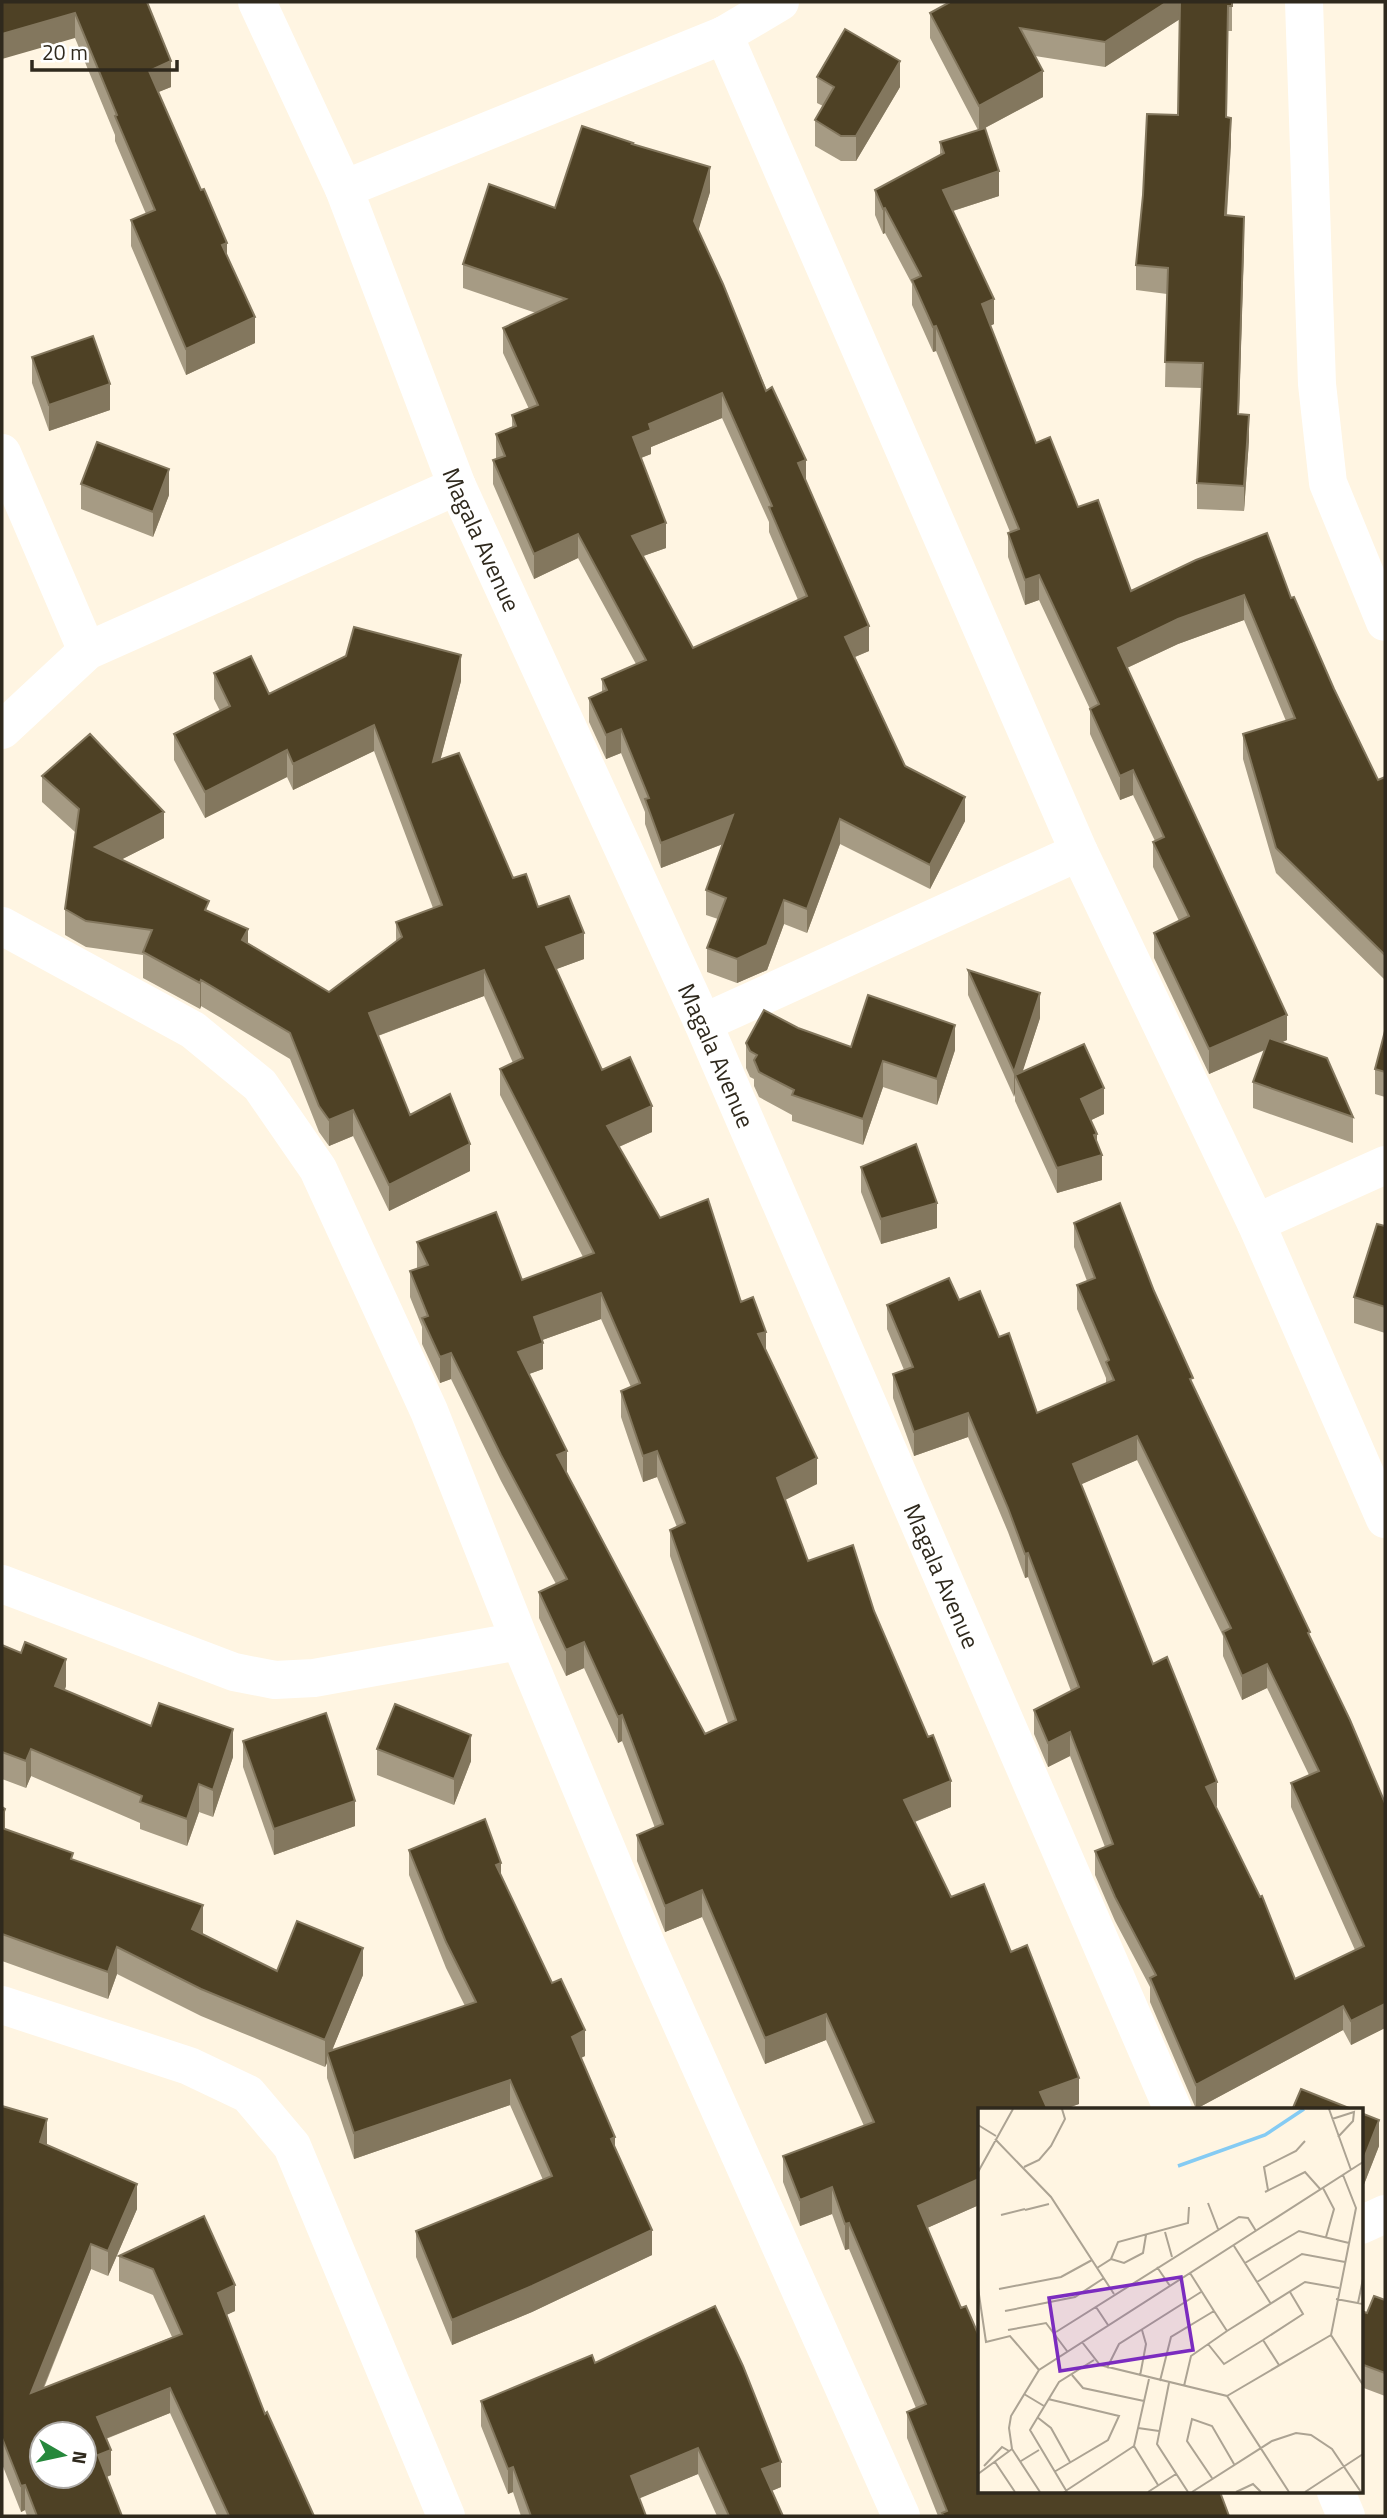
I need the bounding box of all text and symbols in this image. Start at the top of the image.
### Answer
scale bar [32,28,177,72]
text: 20 m [42,36,88,68]
street label: Magala Avenue [434,463,530,617]
street label: Magala Avenue [669,977,764,1133]
street label: Magala Avenue [895,1498,989,1654]
inset map [978,2108,1362,2494]
north arrow [28,2420,98,2490]
text: N [65,2449,96,2467]

